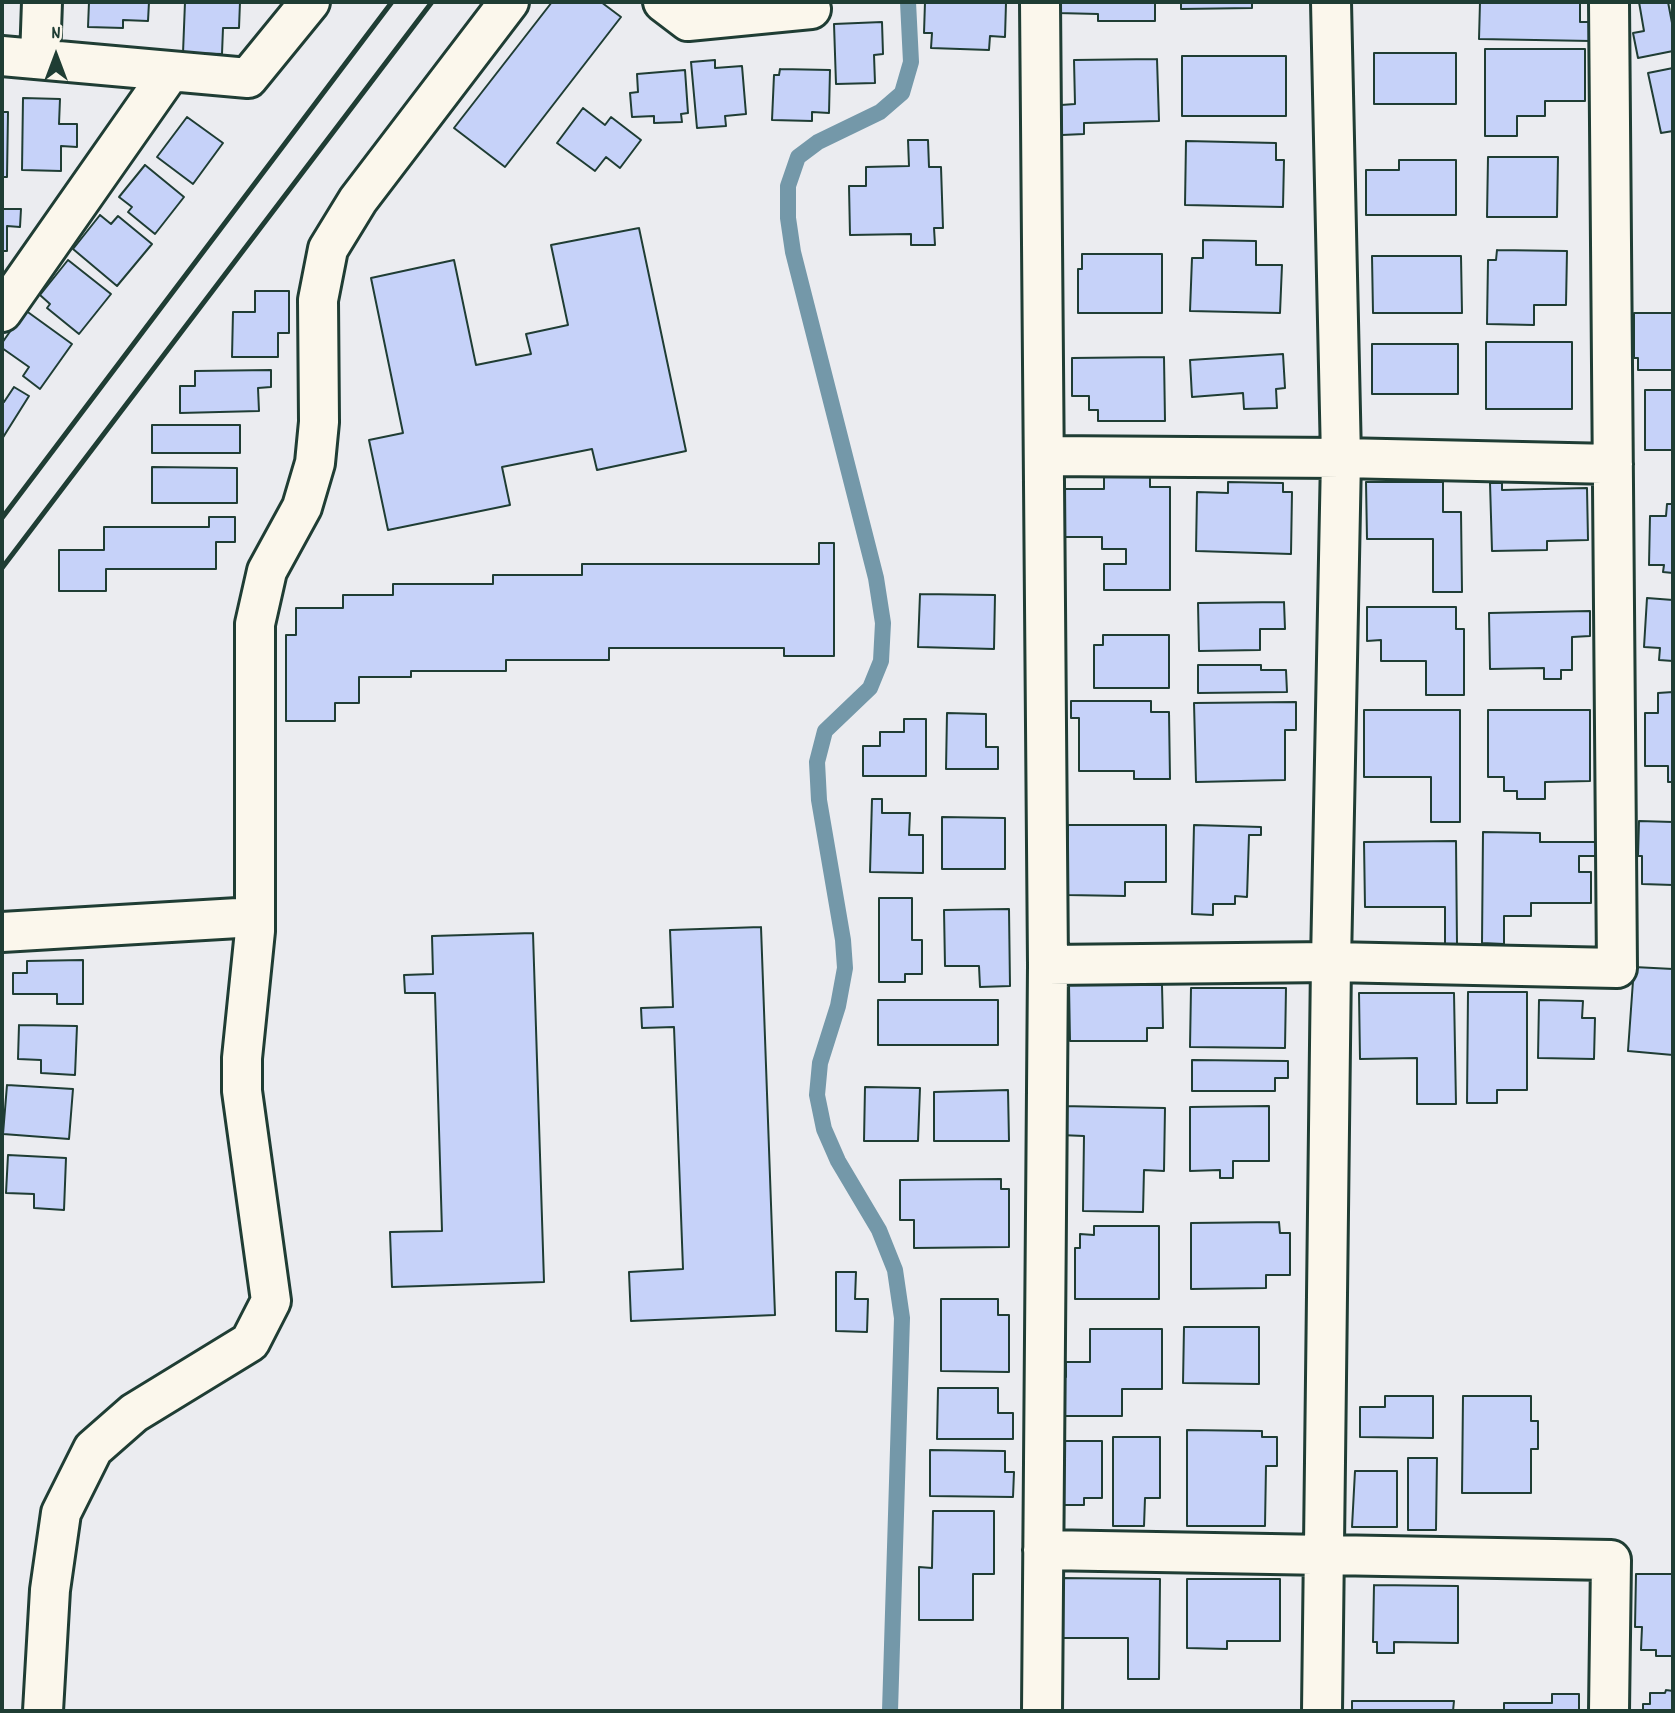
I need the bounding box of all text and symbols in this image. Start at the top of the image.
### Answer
north arrow [21,21,91,91]
text: N [51,21,61,48]

